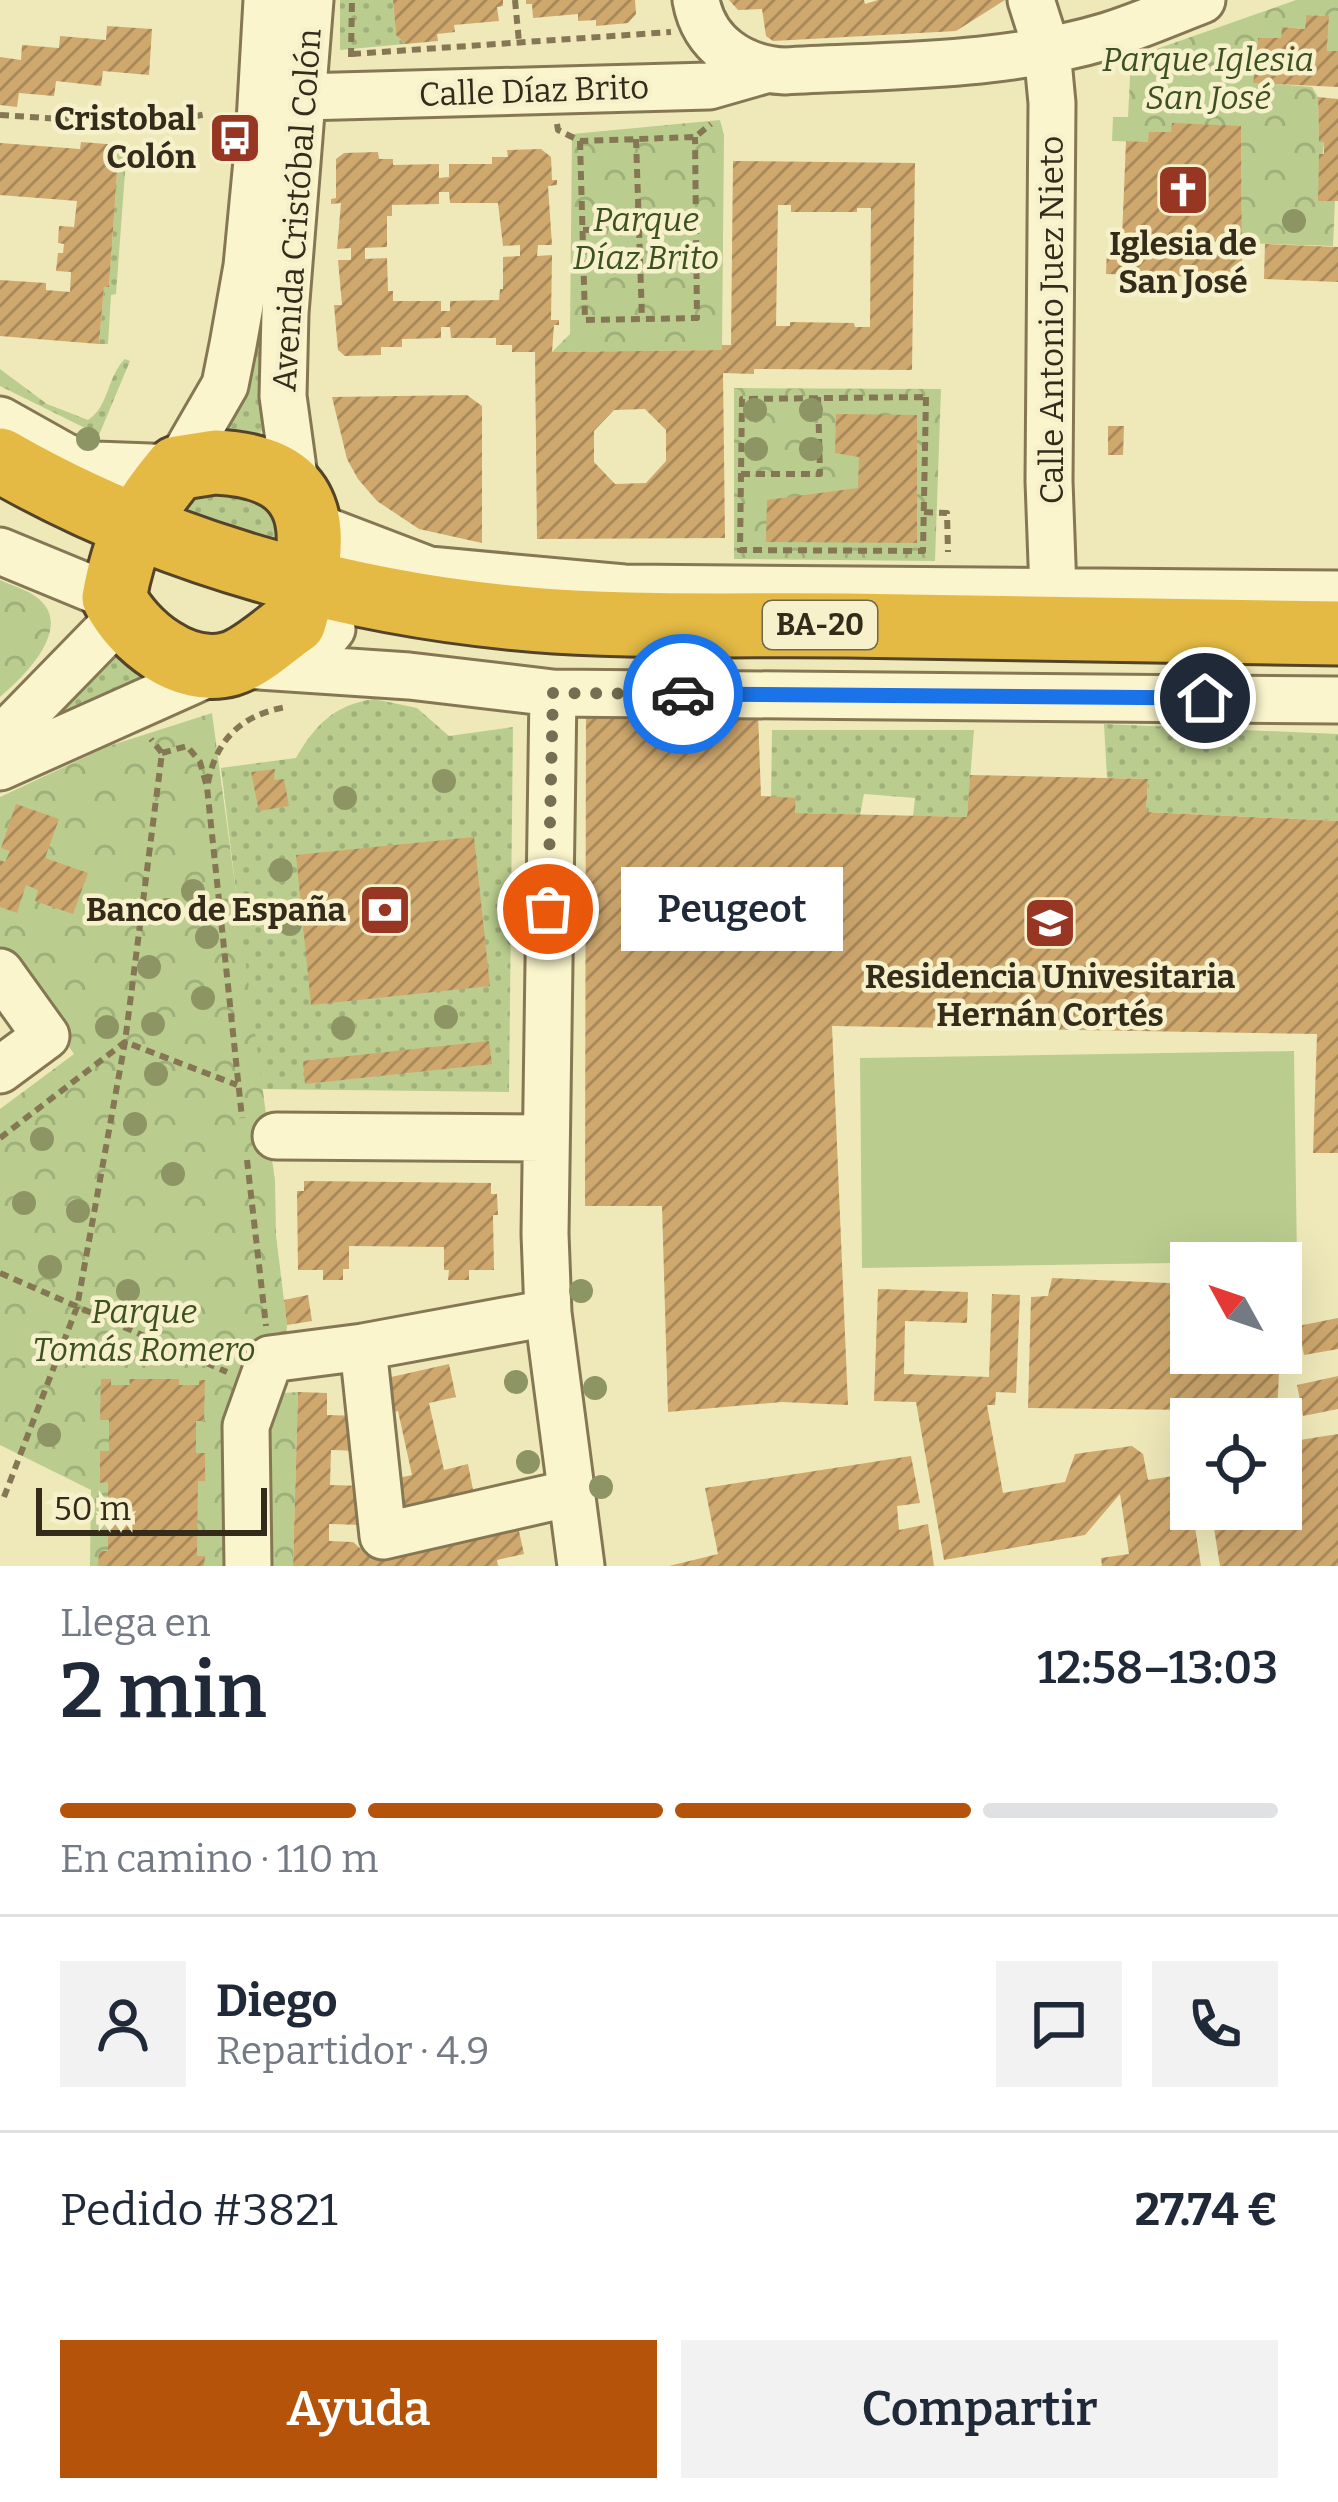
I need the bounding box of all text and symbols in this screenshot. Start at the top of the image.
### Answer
street label: Avenida Cristóbal Colón [264,27,330,393]
park label: Parque Iglesia San José [1102,40,1314,118]
street label: Calle Díaz Brito [418,67,650,115]
place label: Cristobal Colón [54,99,196,177]
bus stop icon: Cristobal Colón [207,110,263,166]
street label: Calle Antonio Juez Nieto [1032,136,1072,504]
church icon: Iglesia de San José [1155,162,1211,218]
park label: Parque Díaz Brito [573,200,719,278]
place label: Iglesia de San José [1109,224,1257,302]
road number: BA-20 [763,601,877,649]
courier [623,634,743,754]
pin [1154,647,1256,749]
icon: car [650,661,716,727]
icon: home [1172,665,1238,731]
pin [497,858,599,960]
callout: Peugeot [620,867,842,951]
icon: bag [515,876,581,942]
bank icon: Banco de España [357,882,413,938]
text: Peugeot [657,886,807,932]
place label: Banco de España [86,890,346,930]
school or university icon: Residencia Univesitaria Hernán Cortés [1022,895,1078,951]
place label: Residencia Univesitaria Hernán Cortés [865,957,1236,1035]
north arrow [1170,1242,1302,1374]
map controls [1170,1242,1302,1530]
park label: Parque Tomás Romero [32,1292,256,1370]
button: locate [1170,1398,1302,1530]
scale bar [36,1482,267,1535]
text: 50 m [54,1489,131,1529]
text: Llega en [60,1600,211,1646]
text: 12:58–13:03 [1037,1641,1278,1695]
text: 2 min [60,1644,267,1738]
text: En camino · 110 m [60,1836,378,1882]
button: person [60,1961,186,2087]
button: chat [996,1961,1122,2087]
button: phone [1152,1961,1278,2087]
text: Diego [216,1974,338,2028]
text: Repartidor · 4.9 [216,2028,489,2074]
text: Pedido #3821 [60,2183,338,2237]
text: 27.74 € [1135,2183,1278,2237]
button: Ayuda [60,2340,657,2478]
button: Compartir [681,2340,1278,2478]

